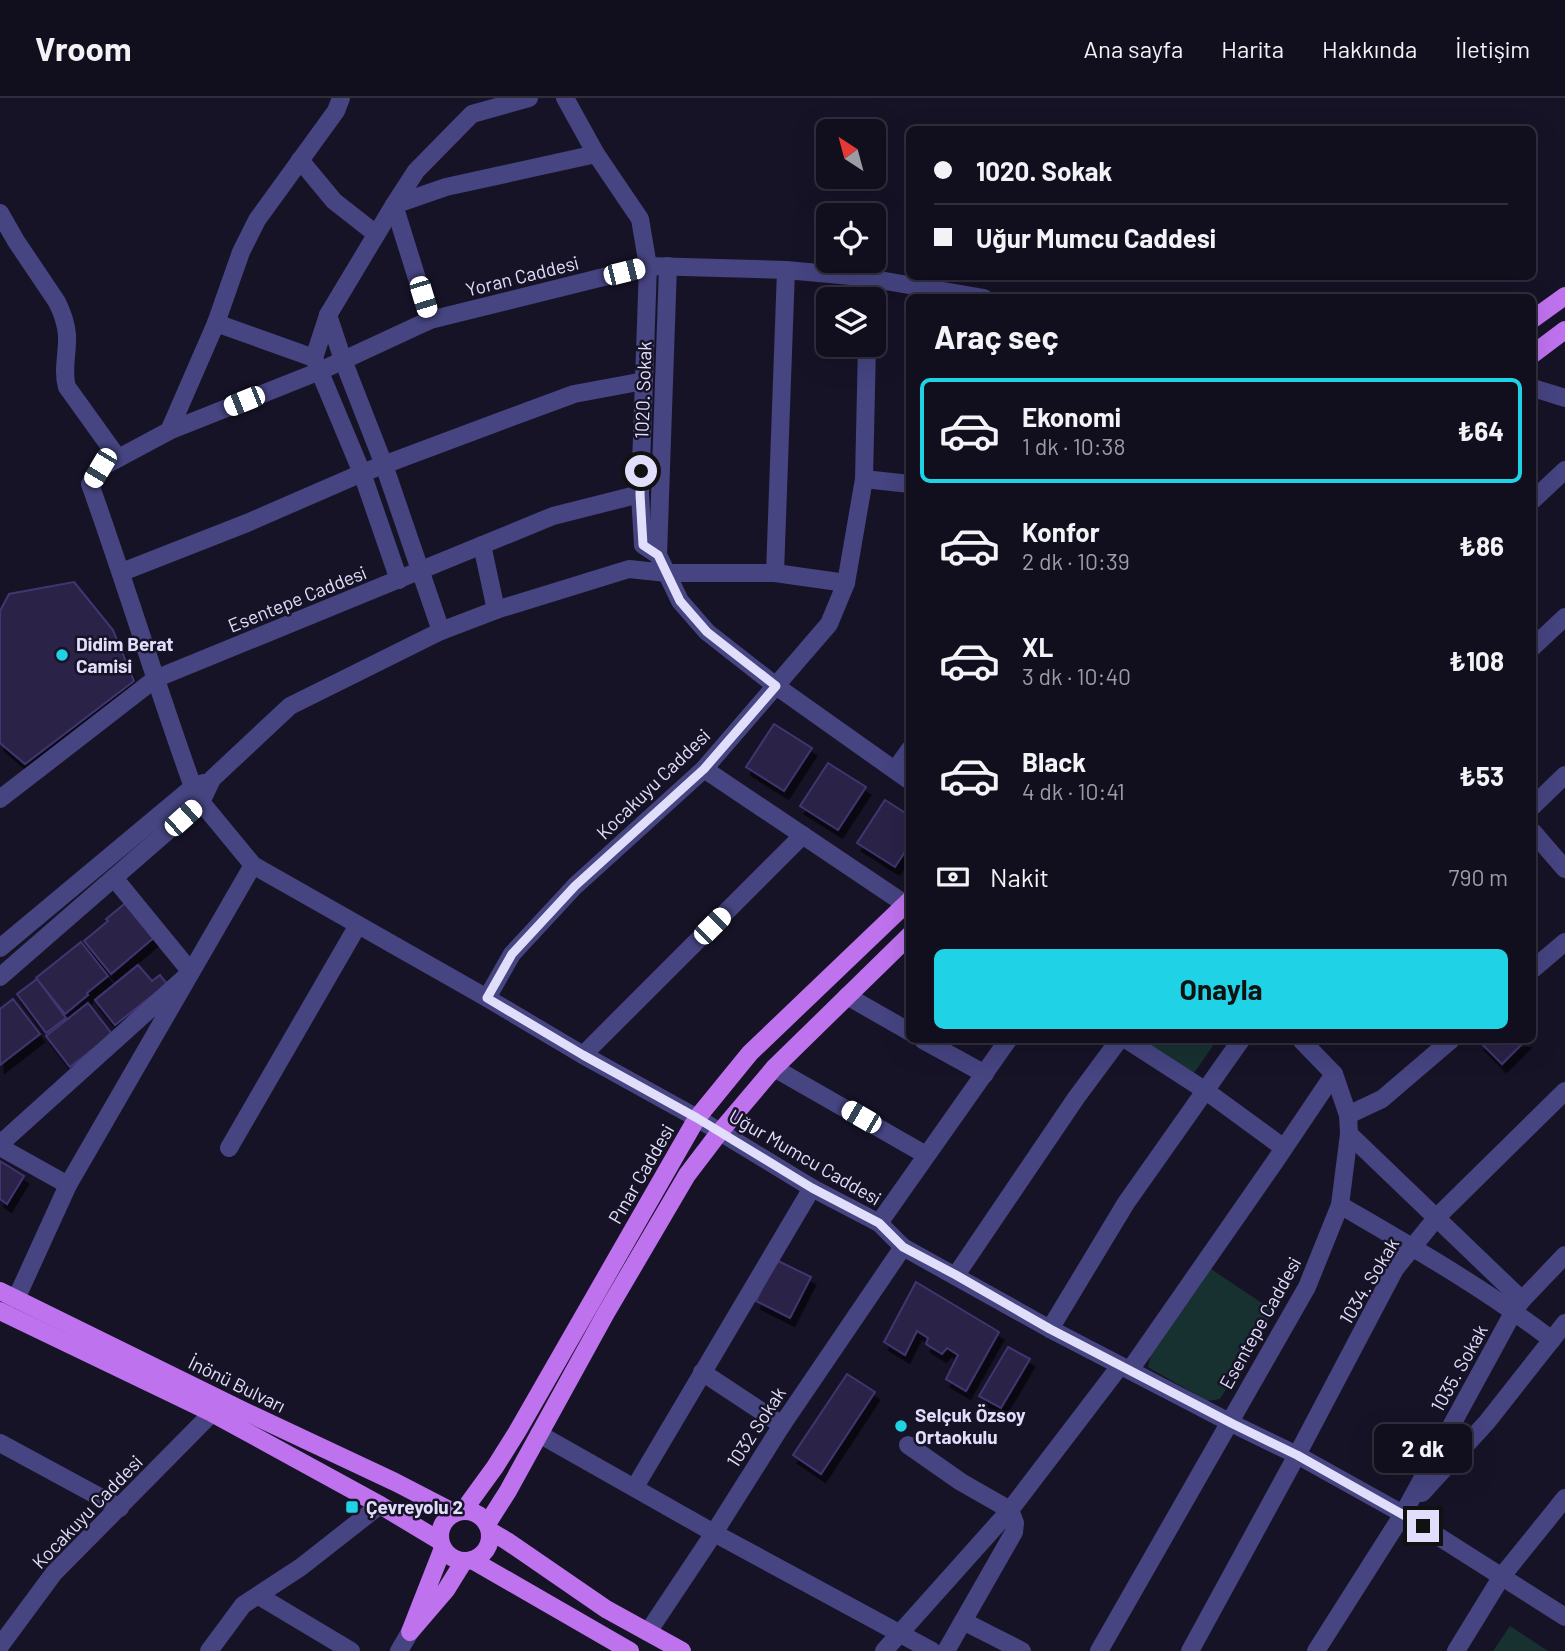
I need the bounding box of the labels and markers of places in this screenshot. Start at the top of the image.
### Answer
place label: Didim Berat Camisi [76,632,174,677]
marker: Didim Berat Camisi [54,647,70,663]
place label: Selçuk Özsoy Ortaokulu [915,1403,1026,1448]
marker: Selçuk Özsoy Ortaokulu [893,1418,909,1434]
place label: Çevreyolu 2 [366,1495,463,1518]
marker: Çevreyolu 2 [344,1499,360,1515]

